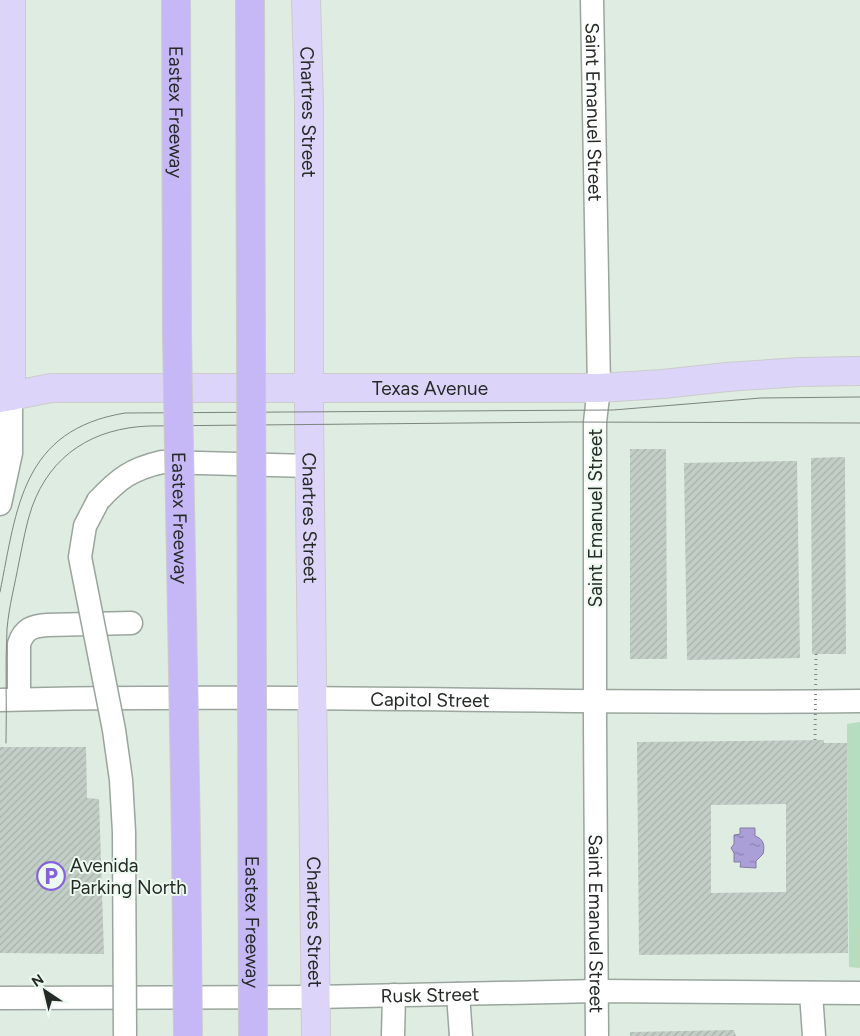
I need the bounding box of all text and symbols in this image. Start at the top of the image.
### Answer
street label: Saint Emanuel Street [580,22,607,202]
street label: Eastex Freeway [164,46,188,178]
street label: Chartres Street [295,46,320,178]
street label: Texas Avenue [372,377,488,400]
street label: Saint Emanuel Street [584,429,607,608]
street label: Eastex Freeway [167,452,192,584]
street label: Chartres Street [297,452,322,584]
street label: Capitol Street [370,688,490,712]
street label: Saint Emanuel Street [584,834,608,1013]
place label: Avenida Parking North [70,854,187,899]
street label: Eastex Freeway [240,856,264,988]
street label: Chartres Street [302,856,326,988]
parking icon: Avenida Parking North [36,861,66,891]
north arrow [20,966,70,1016]
text: N [29,971,47,991]
street label: Rusk Street [380,983,479,1008]

